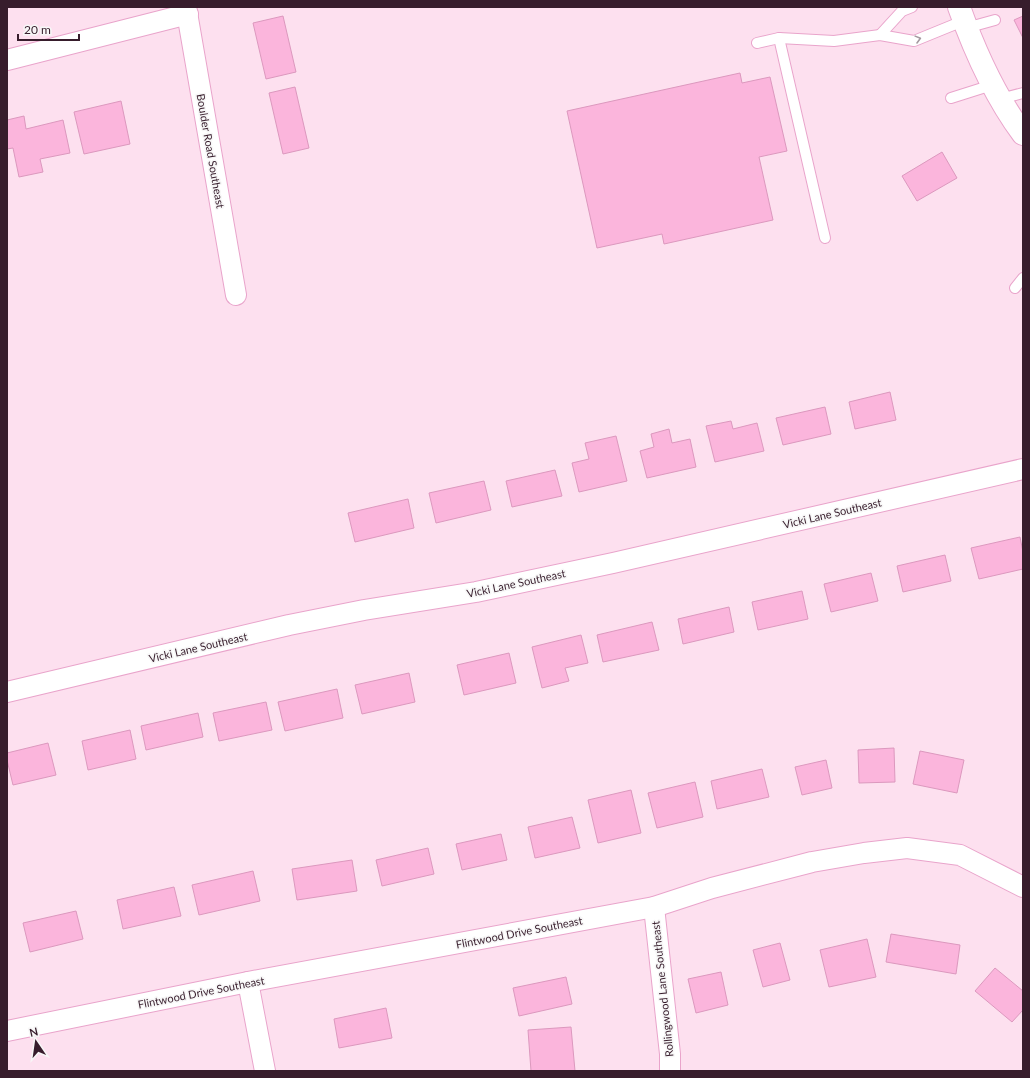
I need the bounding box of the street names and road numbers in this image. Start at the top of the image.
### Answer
street label: Boulder Road Southeast [195,93,227,209]
street label: Vicki Lane Southeast [782,495,883,531]
street label: Vicki Lane Southeast [465,566,567,600]
street label: Vicki Lane Southeast [148,629,249,665]
street label: Flintwood Drive Southeast [455,913,583,951]
street label: Rollingwood Lane Southeast [648,920,676,1058]
street label: Flintwood Drive Southeast [137,973,265,1011]

